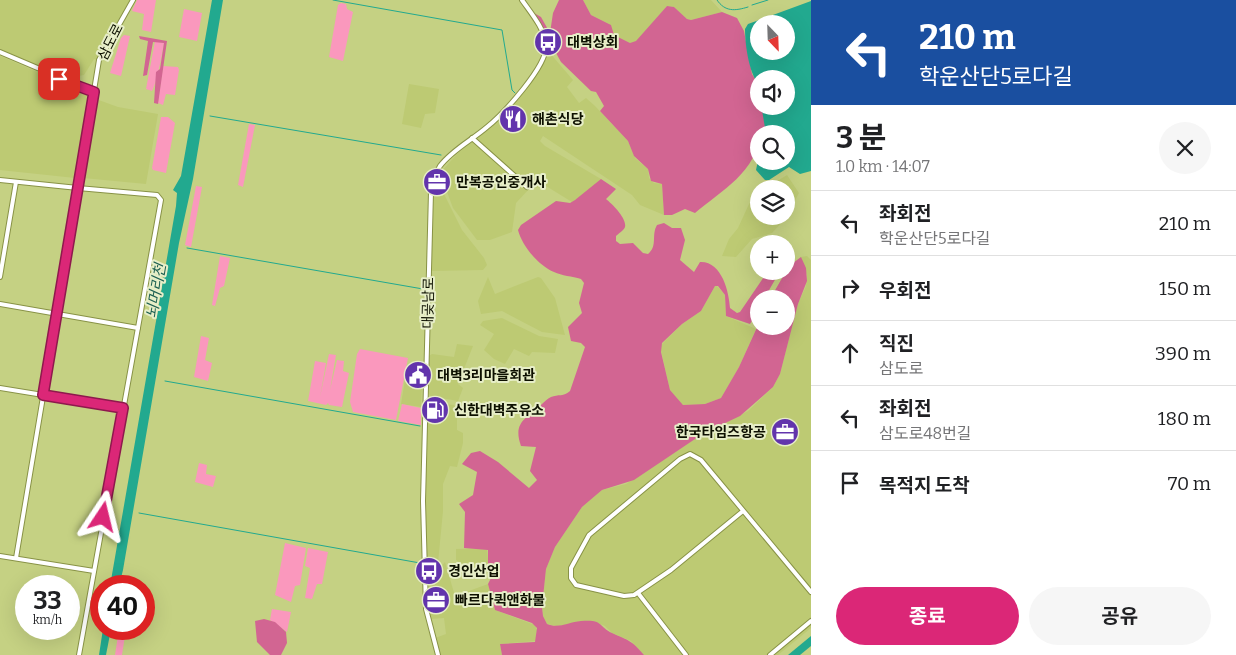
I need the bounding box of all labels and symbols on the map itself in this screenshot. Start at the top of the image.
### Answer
north arrow [750,15,795,60]
street label: 삼도로 [94,21,127,63]
bus stop icon: 대벽상회 [533,27,563,57]
place label: 대벽상회 [567,34,619,51]
pin [38,58,80,100]
restaurant icon: 해촌식당 [498,104,528,134]
place label: 해촌식당 [532,111,584,128]
office icon: 만복공인중개사 [422,167,452,197]
place label: 만복공인중개사 [456,174,546,191]
water label: 뇌머리천 [142,260,170,320]
street label: 대곶남로 [420,277,437,329]
public building icon: 대벽3리마을회관 [403,360,433,390]
place label: 대벽3리마을회관 [437,367,535,384]
fuel station icon: 신한대벽주유소 [420,395,450,425]
place label: 신한대벽주유소 [454,402,544,419]
office icon: 한국타임즈항공 [770,417,800,447]
place label: 한국타임즈항공 [676,424,766,441]
position arrow [76,490,128,542]
bus stop icon: 경인산업 [414,556,444,586]
place label: 경인산업 [448,563,500,580]
speed limit sign: 40 [90,575,155,640]
office icon: 빠르다퀵앤화물 [421,585,451,615]
place label: 빠르다퀵앤화물 [455,592,545,609]

